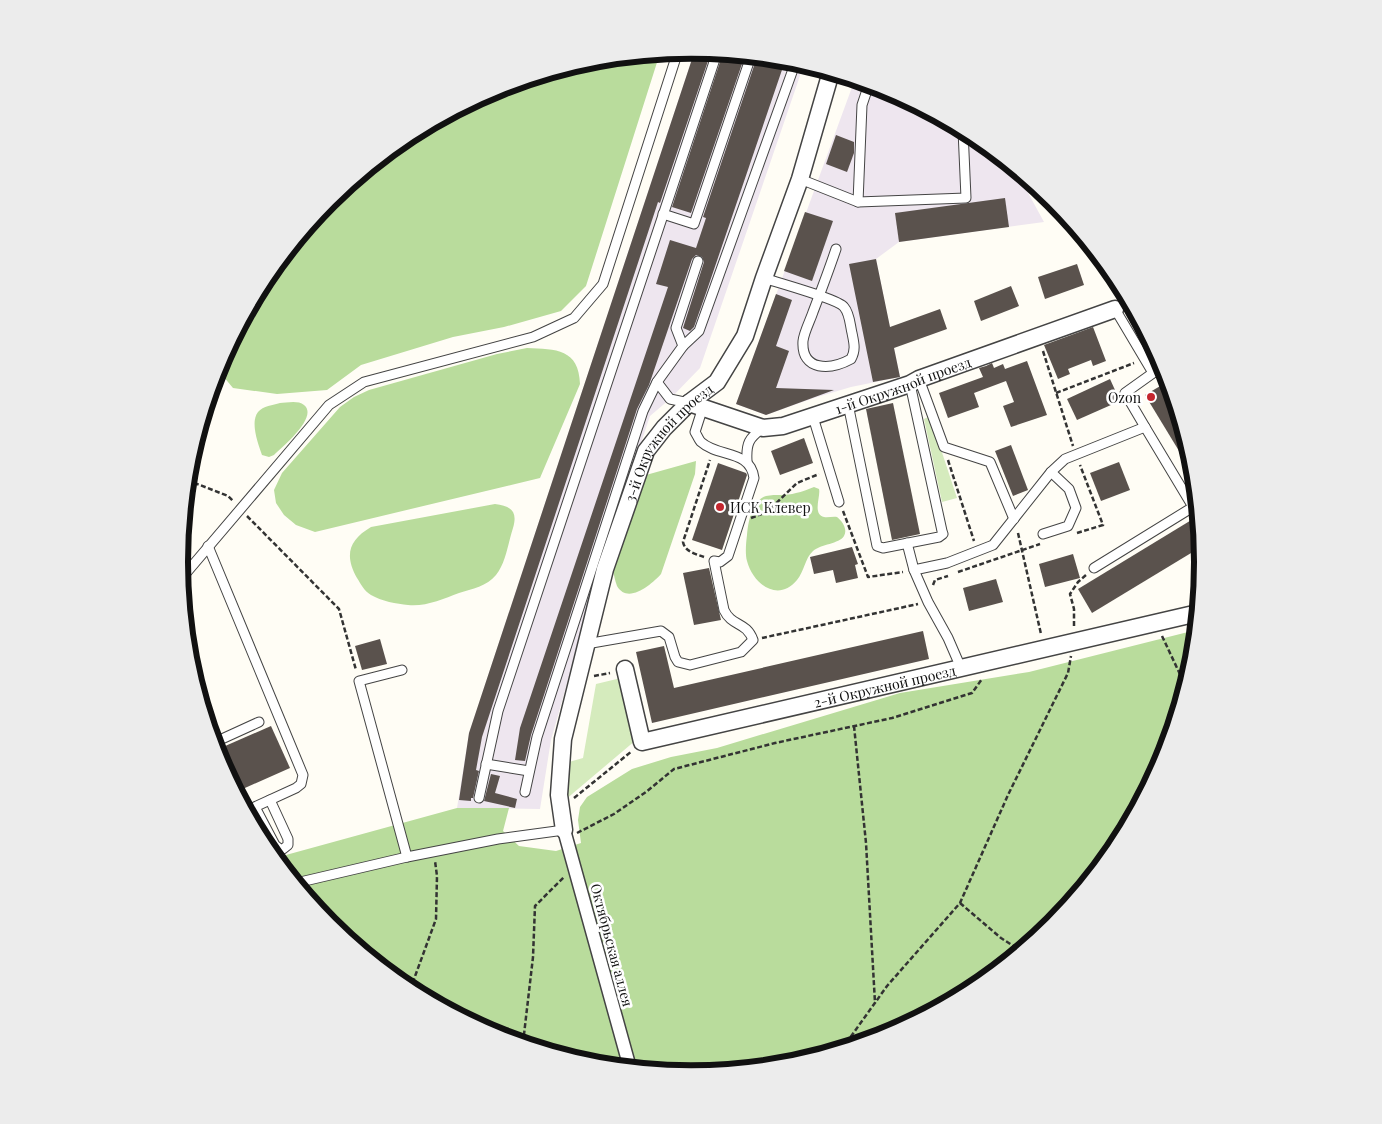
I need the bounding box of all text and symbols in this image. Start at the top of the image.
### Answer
street label: 1-й Окружной проезд [832,352,974,418]
street label: 3-й Окружной проезд [620,379,717,504]
place label: Ozon [1108,388,1142,407]
marker: Ozon [1145,391,1157,403]
place label: ИСК Клевер [730,498,811,517]
marker: ИСК Клевер [714,501,726,513]
street label: 2-й Окружной проезд [812,660,958,711]
street label: Октябрьская аллея [586,881,638,1009]

